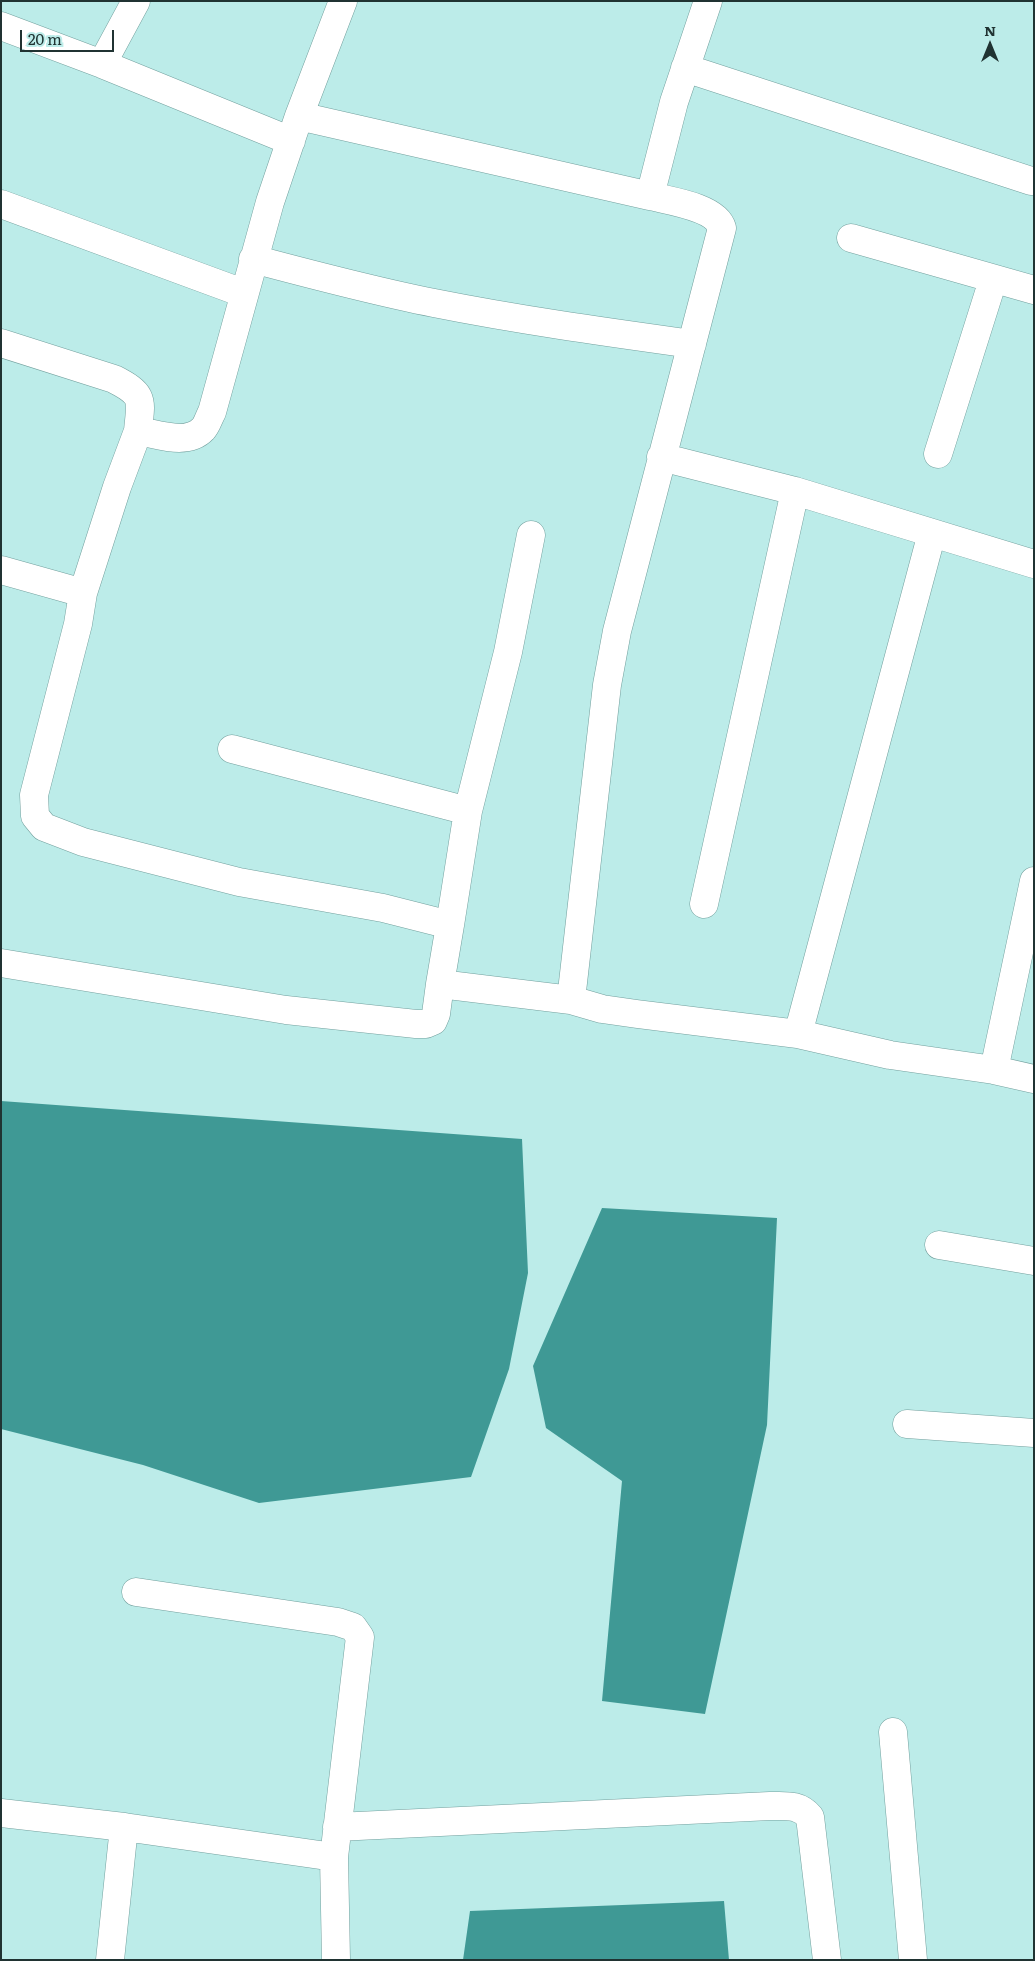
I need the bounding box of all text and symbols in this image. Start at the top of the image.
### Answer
scale bar [22,20,116,52]
north arrow [965,20,1015,70]
text: N [984,20,996,40]
text: 20 m [28,27,62,50]

